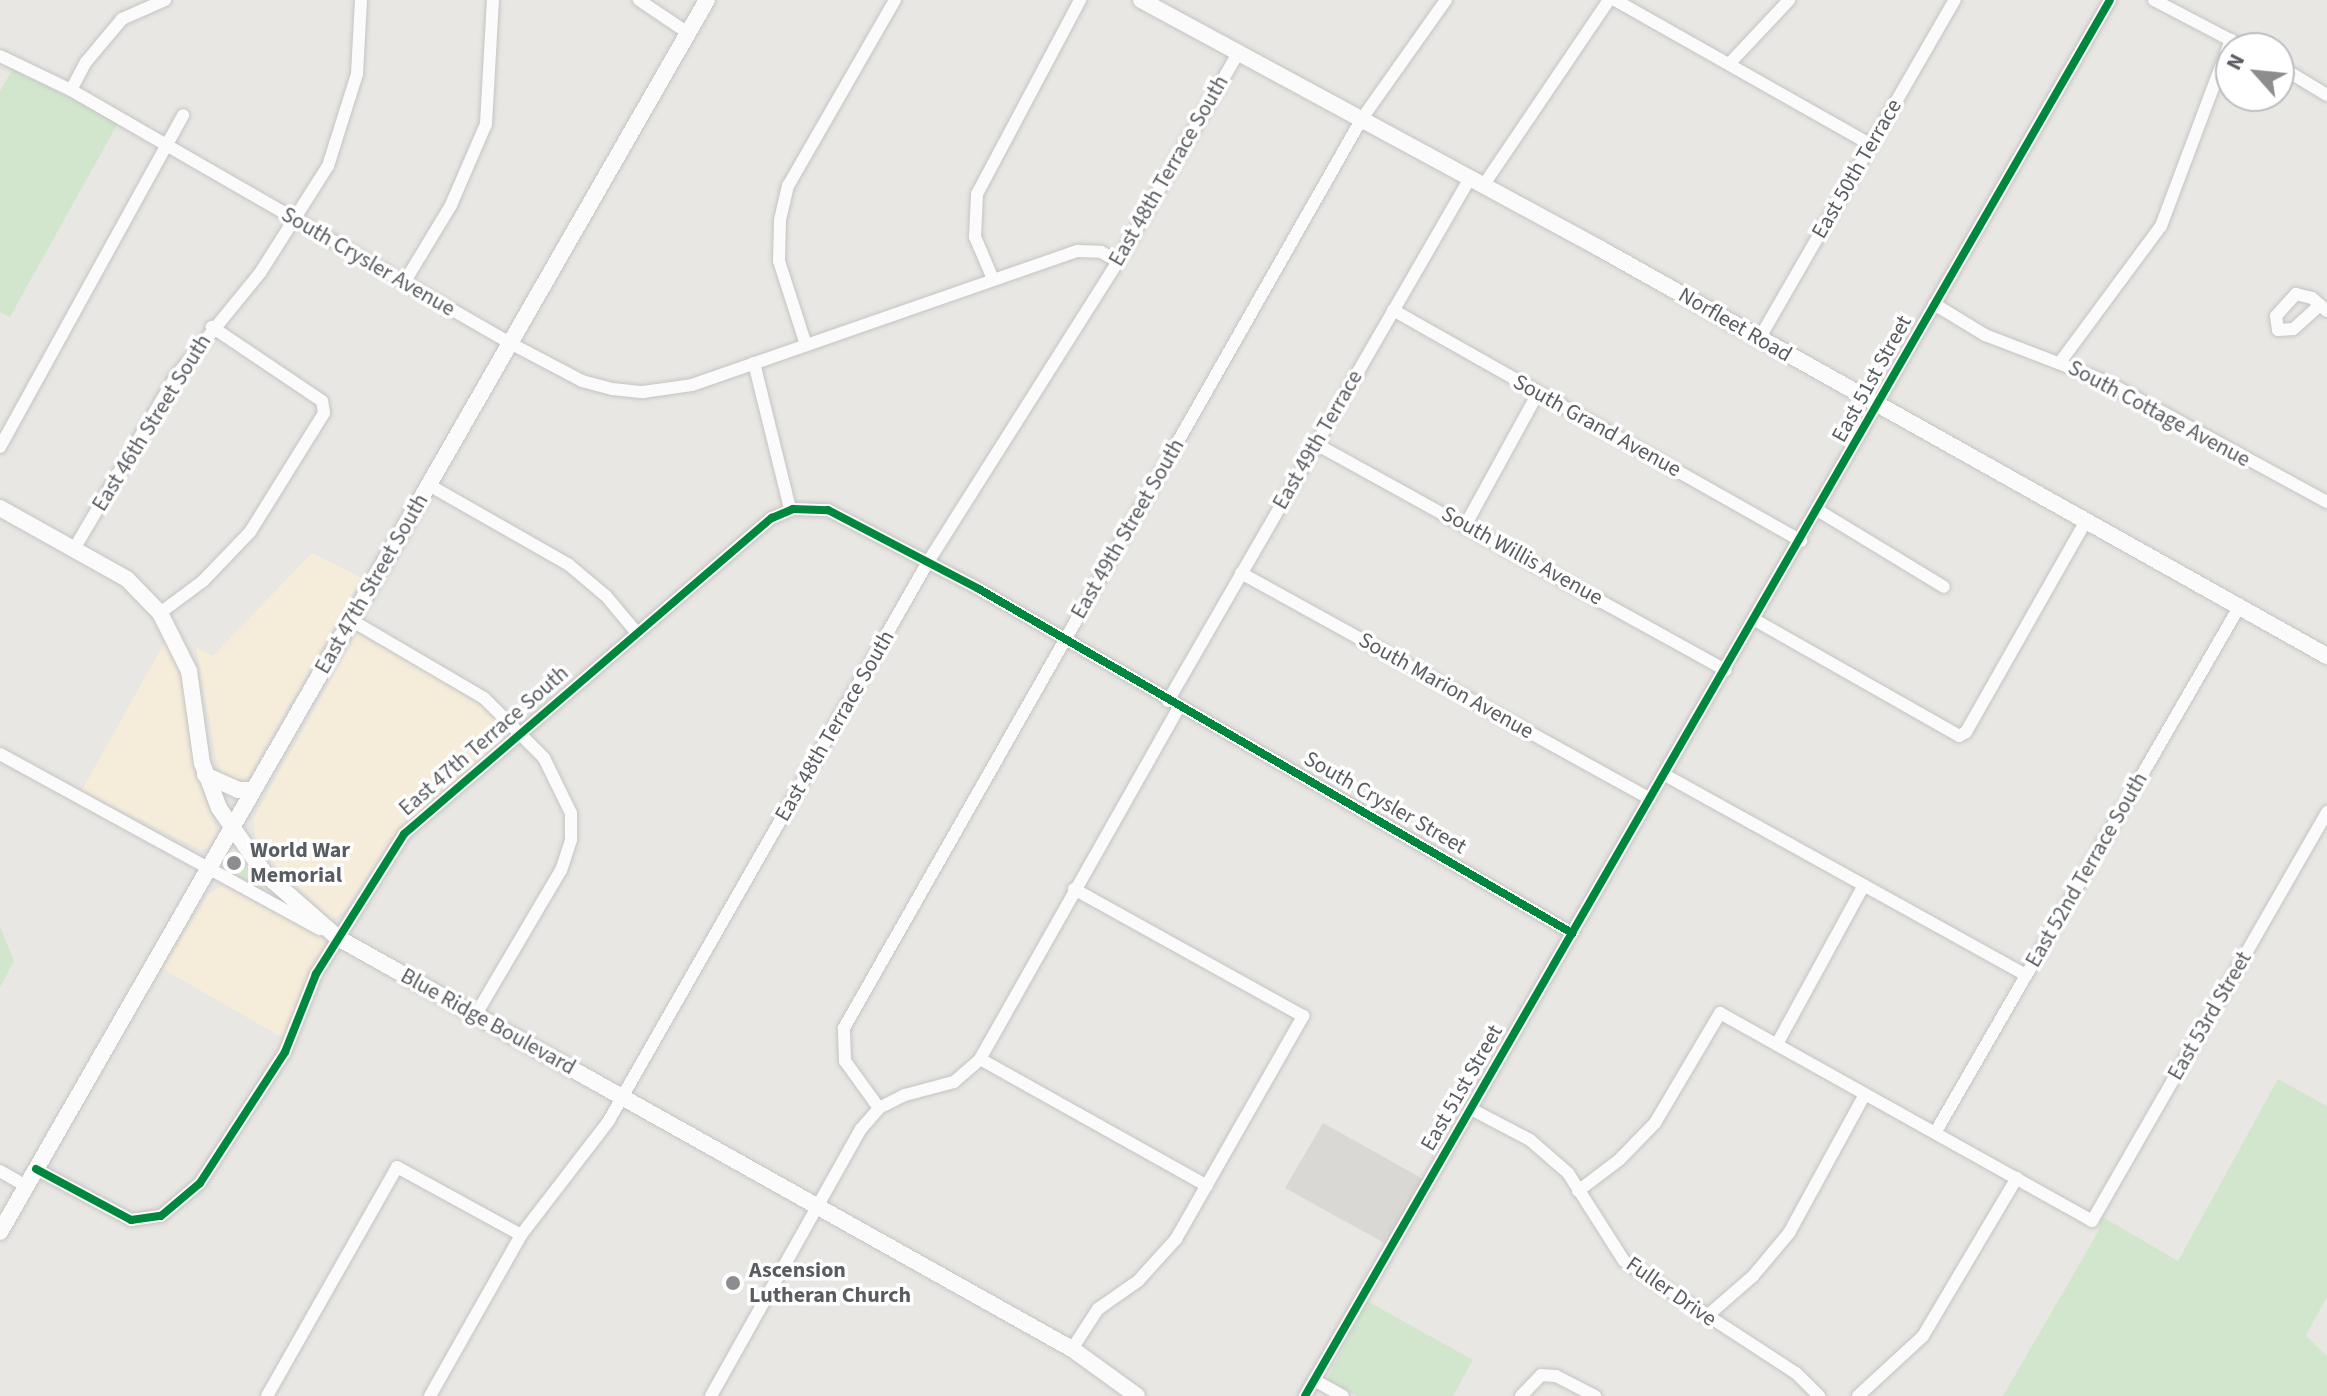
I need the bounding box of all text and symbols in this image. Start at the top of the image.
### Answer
north arrow [2215,32,2295,112]
text: N [2218,48,2253,76]
street label: East 48th Terrace South [1104,71,1234,271]
street label: East 50th Terrace [1806,95,1908,243]
street label: South Crysler Avenue [277,202,459,322]
street label: Norfleet Road [1674,282,1796,368]
street label: East 51st Street [1826,311,1918,447]
street label: East 46th Street South [87,330,217,516]
street label: South Cottage Avenue [2063,355,2255,473]
street label: East 49th Terrace [1267,366,1369,514]
street label: South Grand Avenue [1509,369,1685,483]
street label: East 49th Street South [1066,434,1190,624]
street label: East 47th Street South [310,489,434,679]
street label: South Willis Avenue [1437,501,1607,611]
street label: East 48th Terrace South [770,626,900,826]
street label: South Marion Avenue [1354,627,1538,745]
street label: East 47th Terrace South [394,660,574,822]
street label: South Crysler Street [1299,746,1471,860]
street label: East 52nd Terrace South [2020,768,2154,972]
place label: World War Memorial [250,837,350,888]
marker: World War Memorial [225,854,243,872]
street label: East 53rd Street [2162,947,2258,1085]
street label: Blue Ridge Boulevard [396,963,580,1081]
street label: East 51st Street [1415,1020,1509,1156]
street label: Fuller Drive [1621,1251,1721,1333]
place label: Ascension Lutheran Church [749,1257,911,1308]
marker: Ascension Lutheran Church [724,1274,742,1292]

